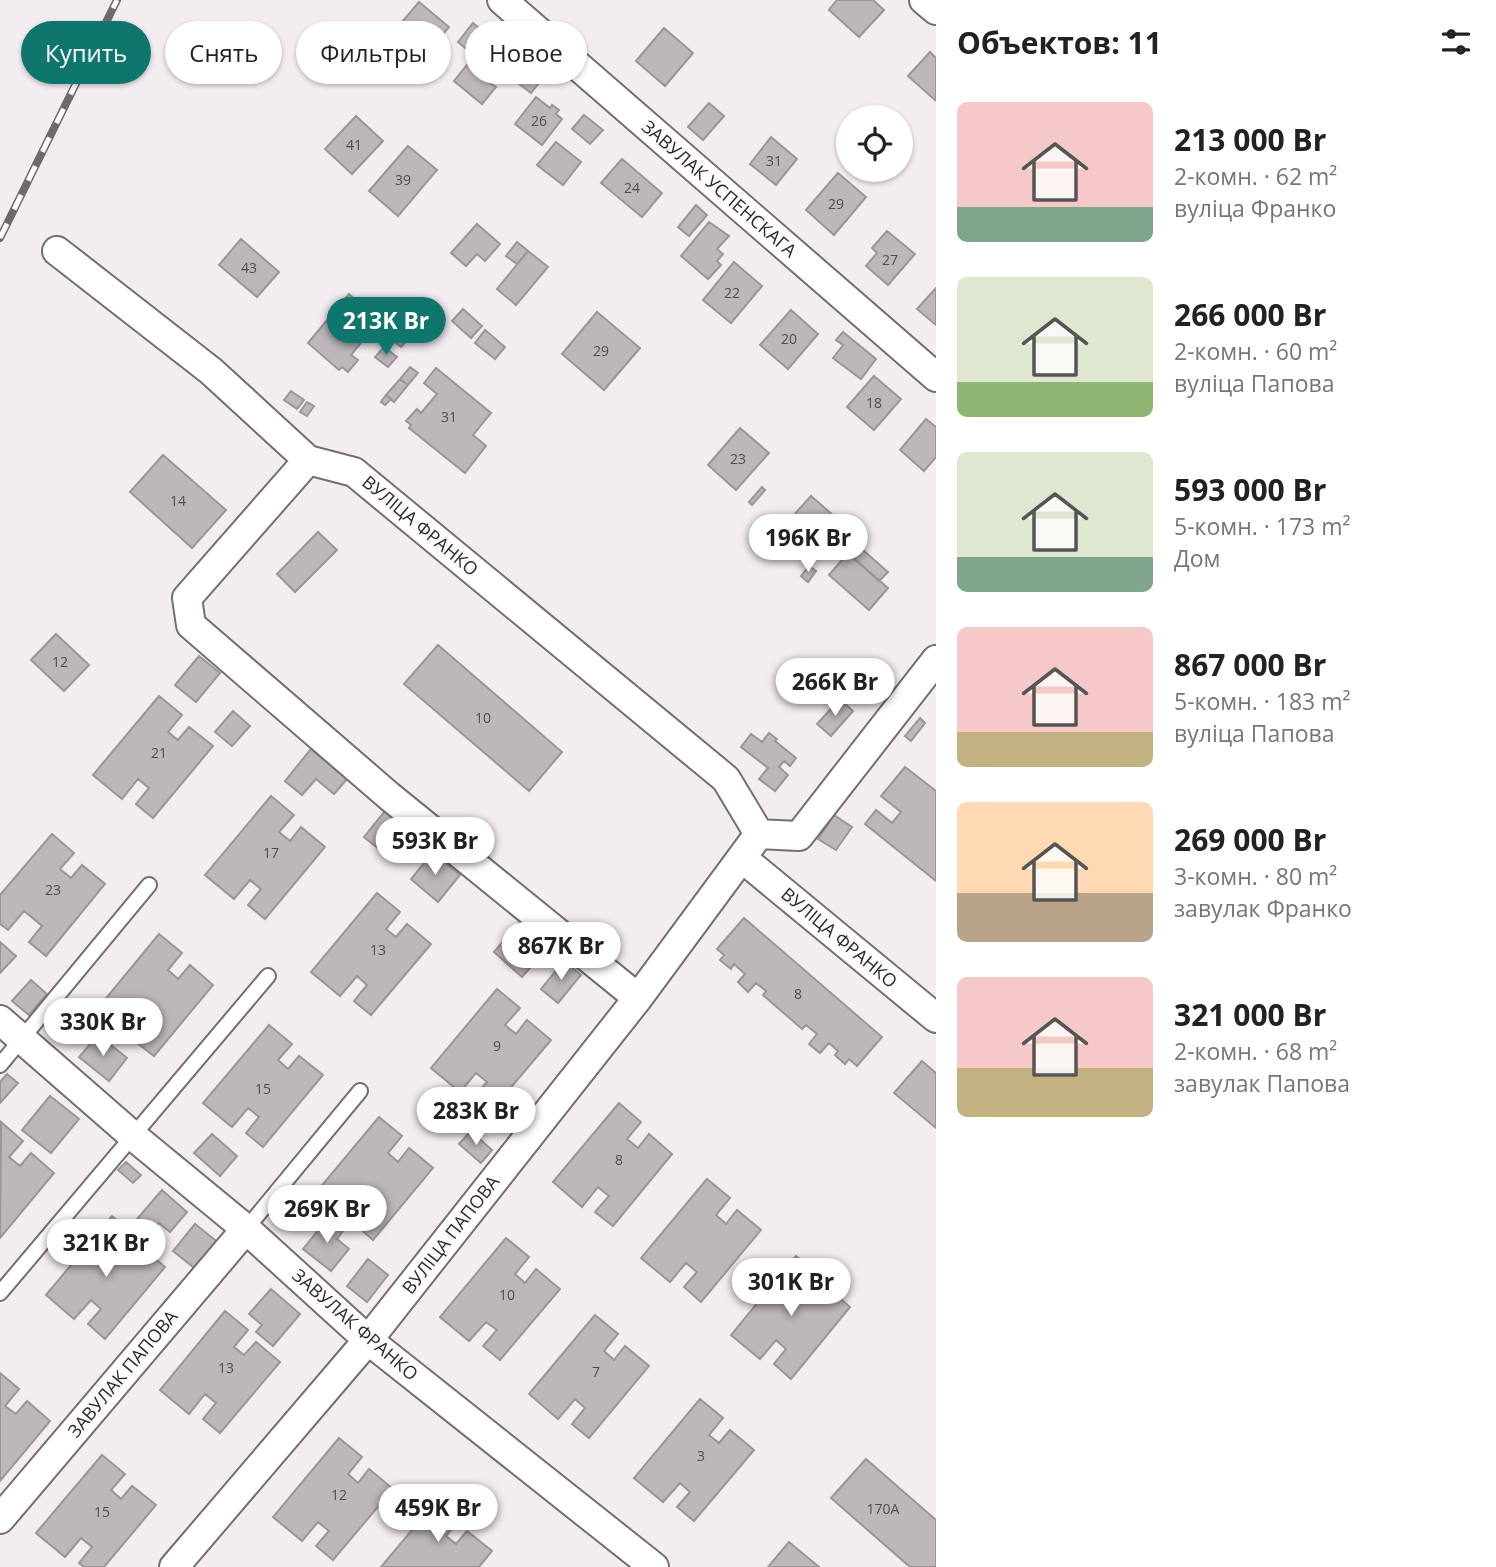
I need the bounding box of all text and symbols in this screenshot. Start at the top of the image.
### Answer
chip: Купить [21,21,151,84]
chip: Снять [165,21,282,84]
chip: Фильтры [296,21,451,84]
chip: Новое [465,21,587,84]
text: Объектов: 11 [957,22,1162,63]
icon: filters [1437,23,1475,61]
map controls [836,105,913,182]
button: locate [836,105,913,182]
house number: 26 [531,111,547,130]
street label: ЗАВУЛАК УСПЕНСКАГА [637,114,803,263]
text: 213 000 Br [1174,119,1326,160]
icon: home [1013,130,1097,214]
house number: 41 [346,135,362,154]
house number: 31 [766,151,782,170]
text: 2-комн. · 62 m² [1174,160,1337,192]
house number: 39 [395,170,411,189]
house number: 24 [624,178,640,197]
text: вуліца Франко [1174,192,1336,224]
house number: 29 [828,194,844,213]
house number: 27 [882,250,898,269]
house number: 43 [241,258,257,277]
house number: 22 [724,283,740,302]
text: 266 000 Br [1174,294,1326,335]
pin: 213K Br [321,298,451,357]
text: 213K Br [343,304,429,336]
icon: home [1013,305,1097,389]
house number: 20 [781,329,797,348]
text: 2-комн. · 60 m² [1174,335,1337,367]
house number: 29 [593,341,609,360]
text: вуліца Папова [1174,367,1334,399]
house number: 18 [866,393,882,412]
house number: 31 [441,407,457,426]
house number: 23 [730,449,746,468]
text: 593 000 Br [1174,469,1326,510]
street label: ВУЛІЦА ФРАНКО [358,470,484,581]
icon: home [1013,480,1097,564]
house number: 14 [170,491,186,510]
text: 5-комн. · 173 m² [1174,510,1350,542]
pin: 196K Br [743,514,873,574]
text: 196K Br [765,521,851,553]
text: Дом [1174,542,1220,574]
text: 867 000 Br [1174,644,1326,685]
house number: 12 [52,652,68,671]
icon: home [1013,655,1097,739]
pin: 266K Br [770,658,900,718]
text: 266K Br [792,665,878,697]
text: 5-комн. · 183 m² [1174,685,1350,717]
house number: 10 [475,708,491,727]
text: вуліца Папова [1174,717,1334,749]
house number: 21 [151,743,167,762]
pin: 593K Br [370,818,500,877]
text: 269 000 Br [1174,819,1326,860]
text: 593K Br [392,824,478,856]
icon: home [1013,830,1097,914]
house number: 17 [263,843,279,862]
text: 3-комн. · 80 m² [1174,860,1337,892]
house number: 23 [45,880,61,899]
street label: ВУЛІЦА ФРАНКО [777,882,903,993]
text: завулак Франко [1174,892,1352,924]
pin: 867K Br [496,922,626,982]
text: 867K Br [518,929,604,961]
house number: 13 [370,940,386,959]
house number: 8 [794,984,802,1003]
text: 321 000 Br [1174,994,1326,1035]
pin: 330K Br [38,998,168,1058]
text: 330K Br [60,1005,146,1037]
icon: home [1013,1005,1097,1089]
text: 2-комн. · 68 m² [1174,1035,1337,1067]
house number: 9 [493,1036,501,1055]
text: завулак Папова [1174,1067,1350,1099]
house number: 15 [255,1079,271,1098]
pin: 283K Br [411,1088,541,1147]
text: 283K Br [433,1094,519,1126]
house number: 8 [615,1150,623,1169]
street label: ВУЛІЦА ПАПОВА [396,1170,504,1299]
pin: 269K Br [262,1186,392,1245]
text: 269K Br [284,1192,370,1224]
pin: 321K Br [41,1220,171,1279]
text: 321K Br [63,1226,149,1258]
pin: 301K Br [726,1258,856,1318]
street label: ЗАВУЛАК ФРАНКО [288,1263,424,1385]
text: 301K Br [748,1265,834,1297]
house number: 10 [499,1285,515,1304]
street label: ЗАВУЛАК ПАПОВА [62,1304,183,1442]
house number: 13 [218,1358,234,1377]
house number: 7 [592,1362,600,1381]
house number: 3 [697,1446,705,1465]
pin: 459K Br [373,1484,503,1544]
house number: 12 [331,1485,347,1504]
text: 459K Br [395,1491,481,1523]
house number: 170А [867,1499,900,1518]
house number: 15 [94,1502,110,1521]

